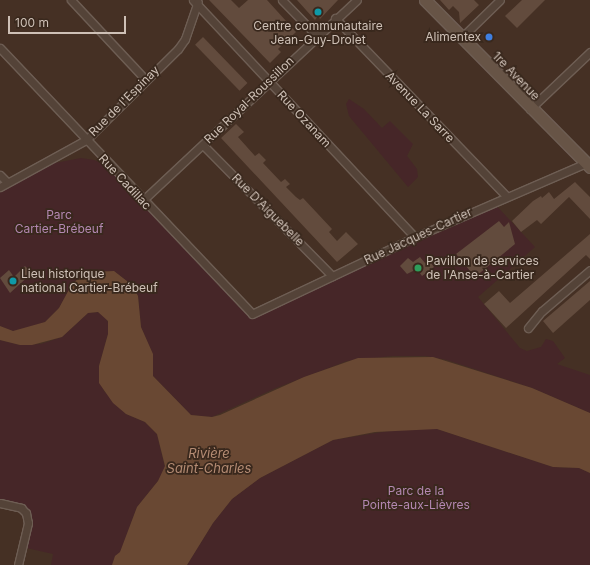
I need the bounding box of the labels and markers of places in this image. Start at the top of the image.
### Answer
marker: Centre communautaire Jean-Guy-Drolet [313,7,323,17]
place label: Centre communautaire Jean-Guy-Drolet [253,19,383,47]
place label: Alimentex [425,30,481,44]
marker: Alimentex [484,32,494,42]
place label: Pavillon de services de l'Anse-à-Cartier [426,254,539,282]
marker: Pavillon de services de l'Anse-à-Cartier [413,263,423,273]
place label: Lieu historique national Cartier-Brébeuf [21,267,158,295]
marker: Lieu historique national Cartier-Brébeuf [8,276,18,286]

